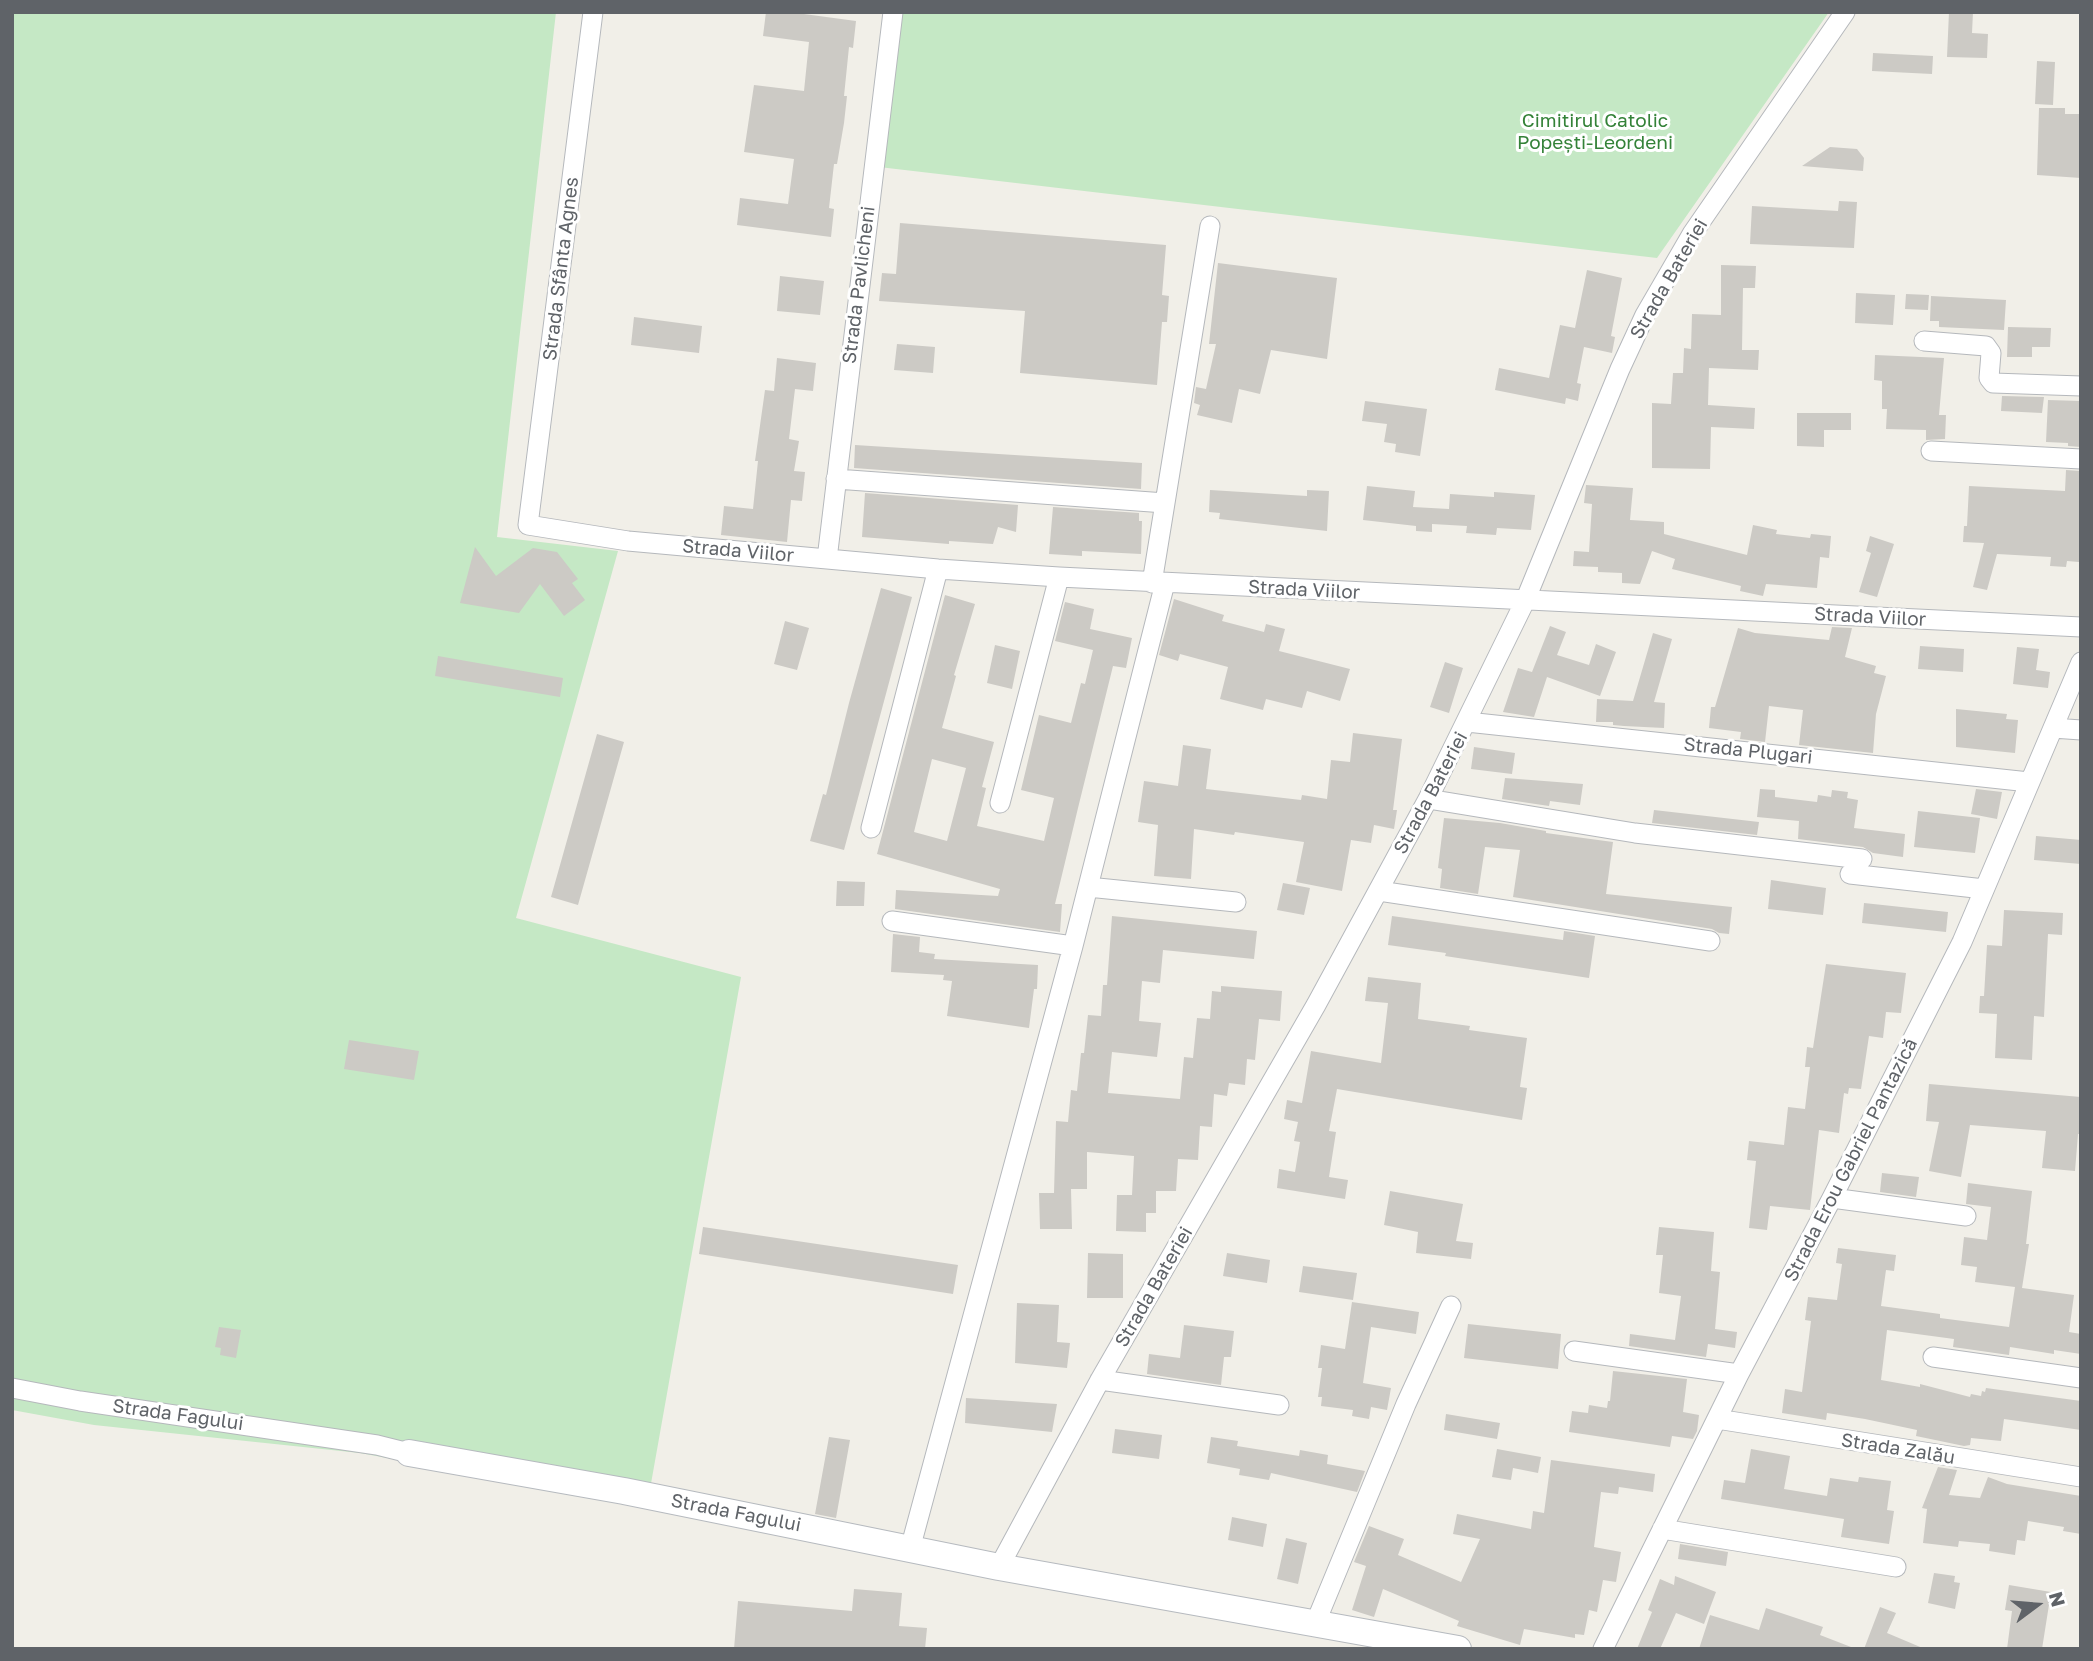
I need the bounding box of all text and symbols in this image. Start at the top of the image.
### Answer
park label: Cimitirul Catolic Popești-Leordeni [1517,110,1673,154]
street label: Strada Sfânta Agnes [538,176,584,362]
street label: Strada Pavlicheni [838,205,880,365]
street label: Strada Bateriei [1625,215,1713,343]
street label: Strada Viilor [681,535,795,567]
street label: Strada Viilor [1247,576,1361,604]
street label: Strada Viilor [1813,603,1927,631]
street label: Strada Bateriei [1389,728,1473,858]
street label: Strada Plugari [1682,733,1814,769]
street label: Strada Erou Gabriel Pantazică [1780,1035,1922,1285]
street label: Strada Bateriei [1110,1223,1198,1351]
street label: Strada Fagului [111,1395,245,1435]
street label: Strada Zalău [1839,1429,1957,1469]
street label: Strada Fagului [669,1489,803,1537]
north arrow [2002,1570,2072,1640]
text: N [2045,1589,2071,1609]

